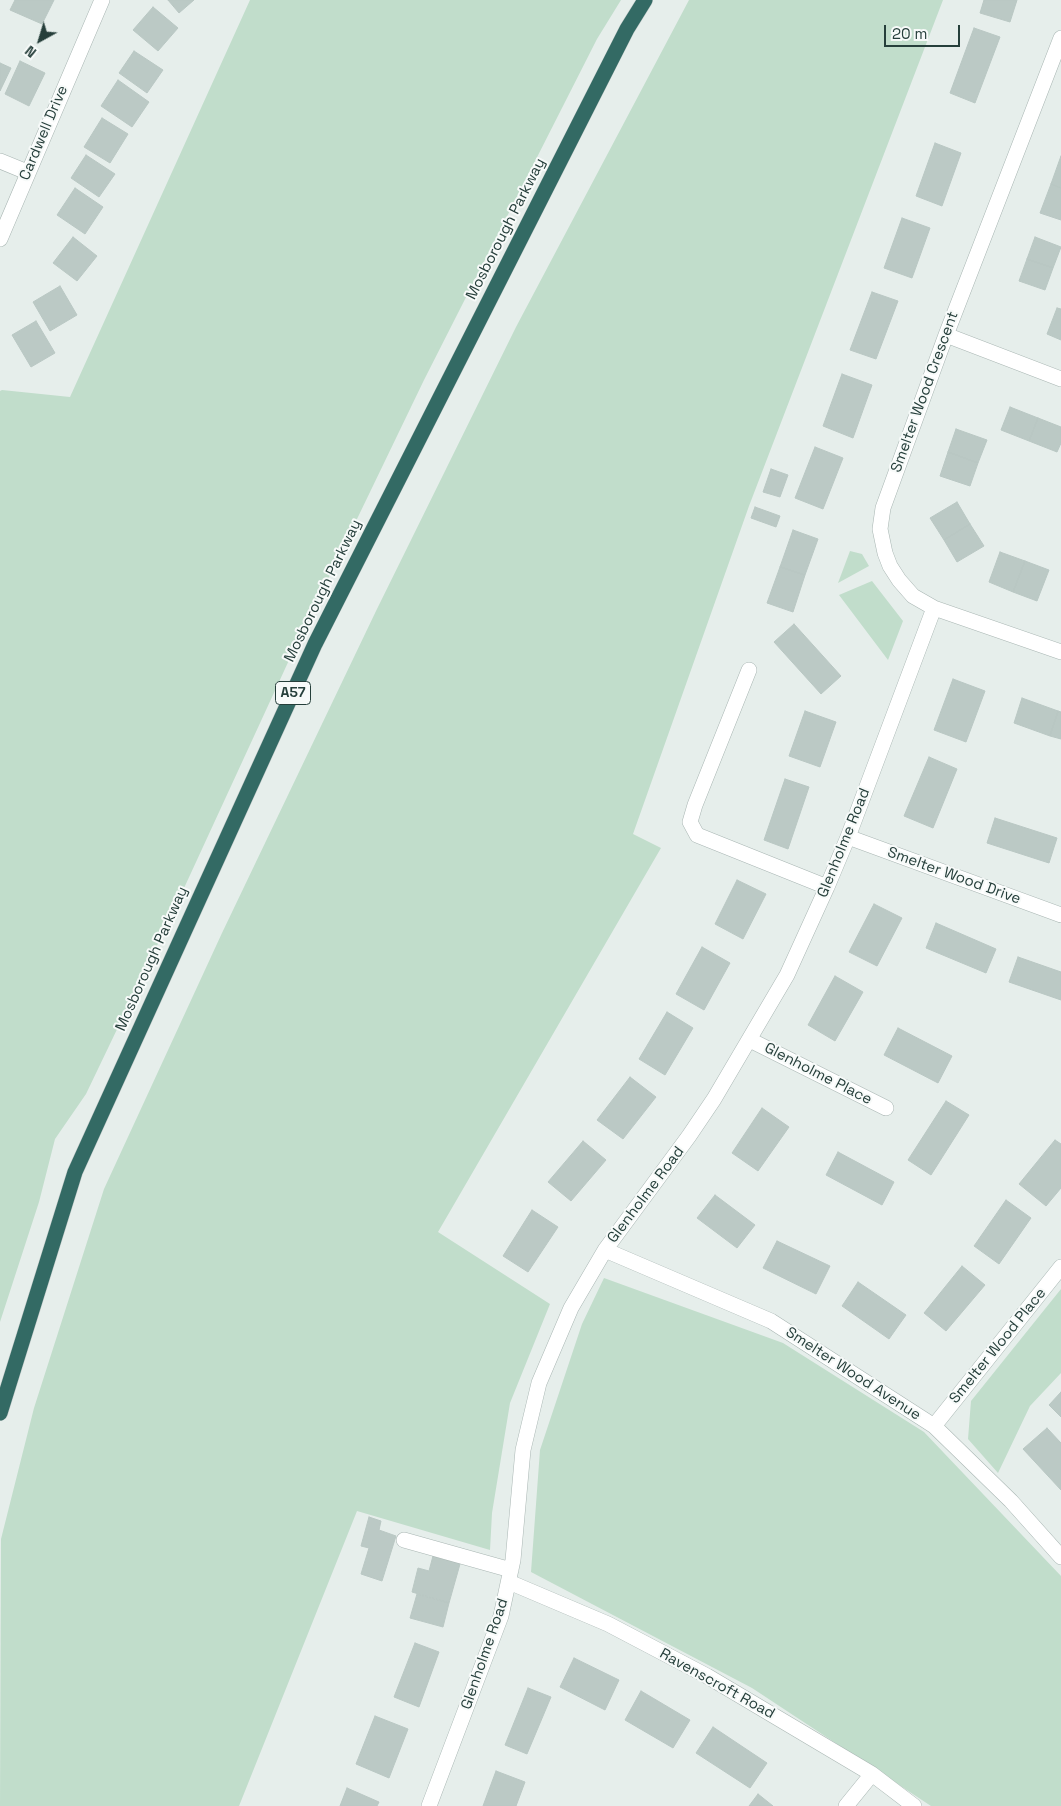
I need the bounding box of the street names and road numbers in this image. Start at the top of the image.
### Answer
street label: Cardwell Drive [16,83,72,183]
street label: Mosborough Parkway [463,155,549,303]
street label: Smelter Wood Crescent [887,309,963,475]
street label: Mosborough Parkway [281,517,365,665]
road number: A57 [276,681,310,704]
street label: Glenholme Road [814,786,874,900]
street label: Smelter Wood Drive [885,844,1023,908]
street label: Mosborough Parkway [112,884,192,1034]
street label: Glenholme Place [761,1039,875,1109]
street label: Glenholme Road [604,1143,688,1247]
street label: Smelter Wood Place [946,1285,1050,1407]
street label: Smelter Wood Avenue [782,1324,924,1424]
street label: Glenholme Road [458,1596,512,1712]
street label: Ravenscroft Road [656,1645,778,1723]

